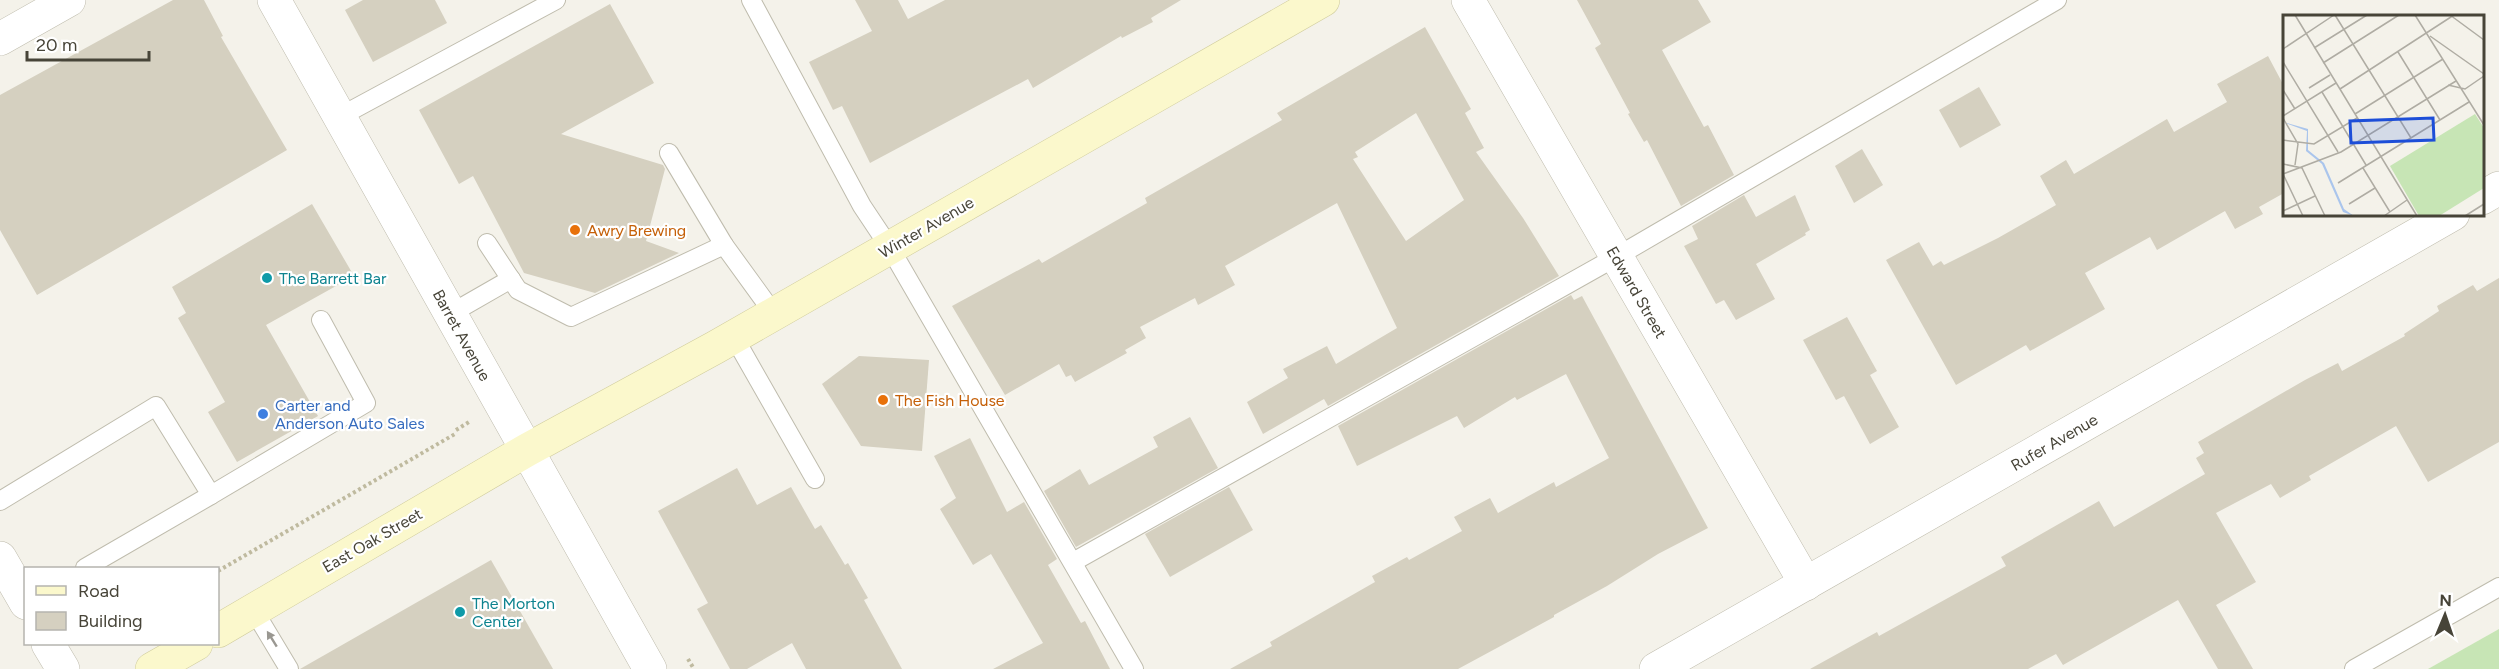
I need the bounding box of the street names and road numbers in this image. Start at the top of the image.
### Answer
street label: Winter Avenue [876,193,977,262]
street label: Edward Street [1603,243,1671,342]
street label: Barret Avenue [429,286,495,385]
street label: Rufer Avenue [2007,410,2101,475]
street label: East Oak Street [319,504,426,577]

